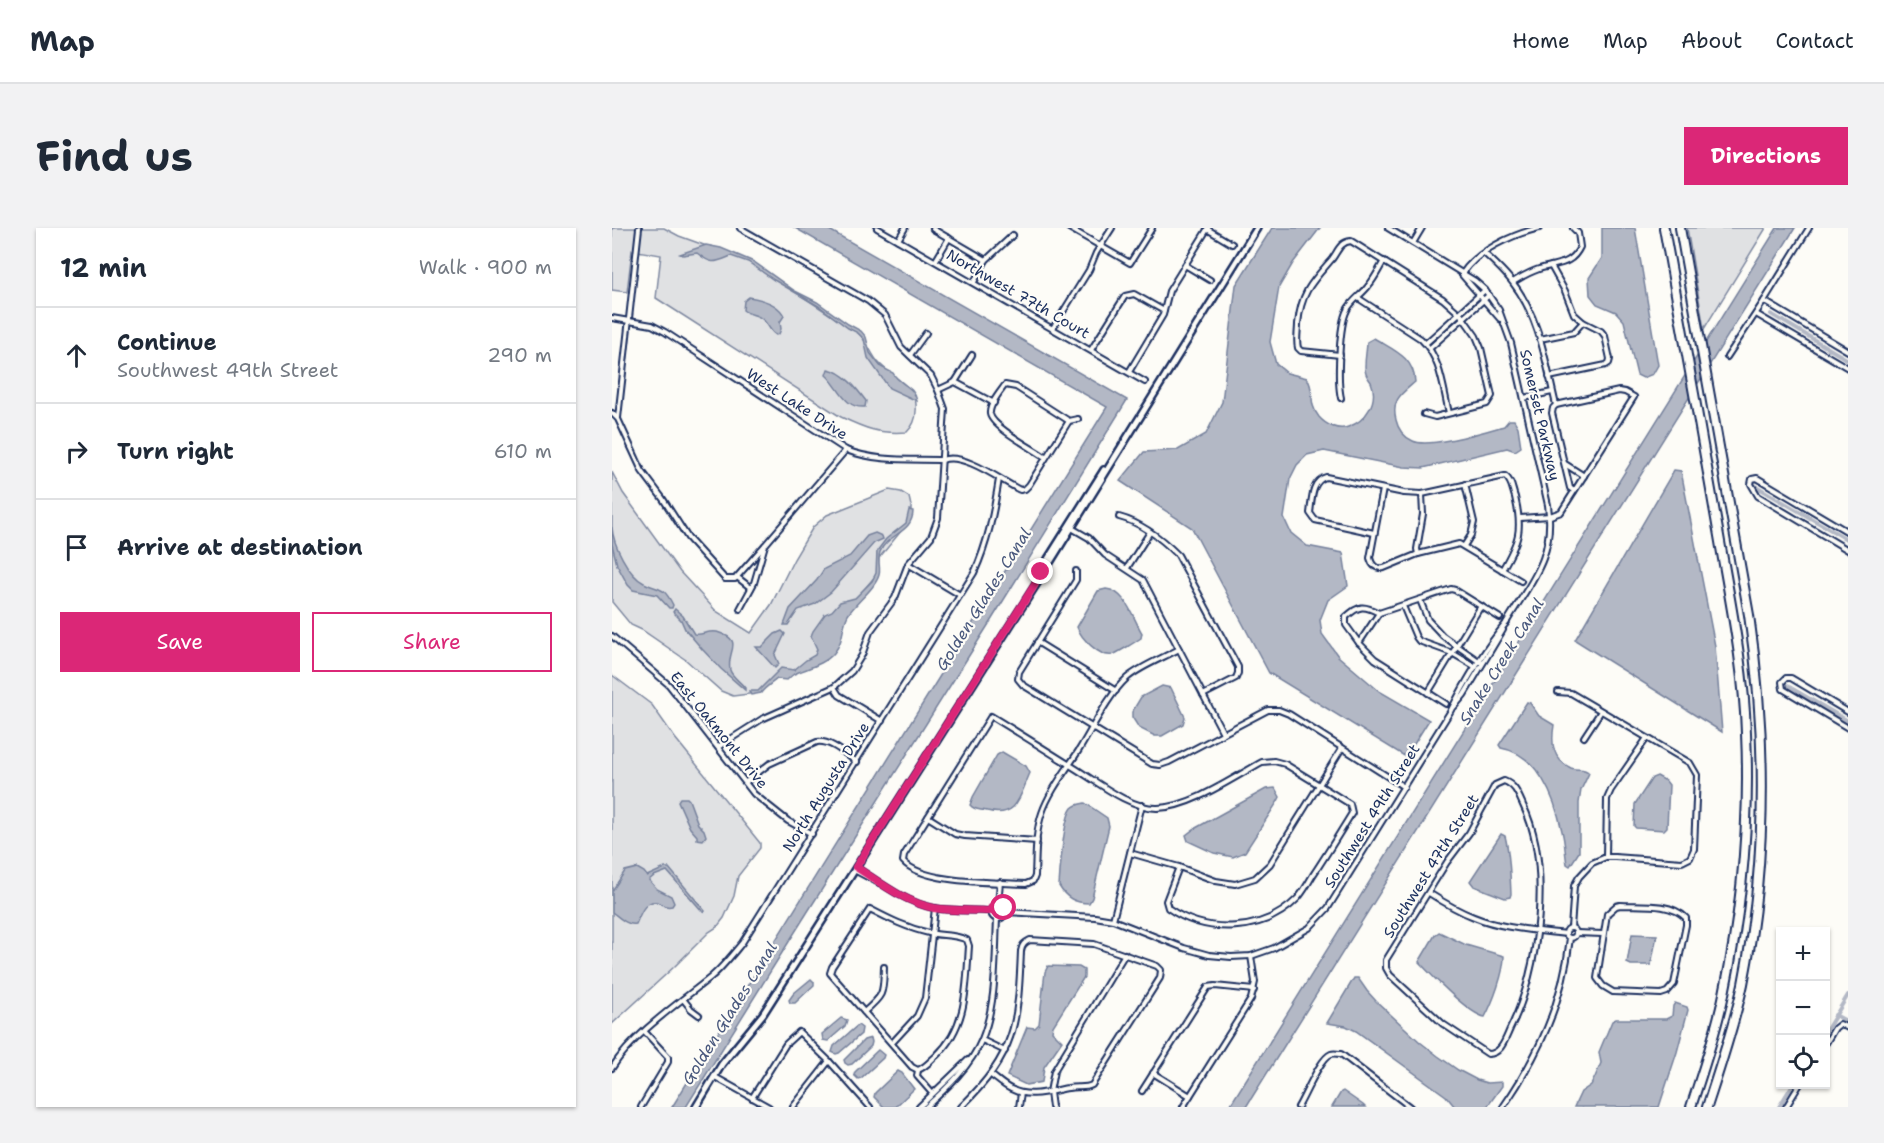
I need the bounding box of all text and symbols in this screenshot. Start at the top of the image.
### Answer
text: Map [30,22,95,60]
text: Home [1512,27,1570,55]
text: Map [1603,27,1648,55]
text: About [1681,27,1742,55]
text: Contact [1775,27,1854,55]
button: Directions [1684,127,1848,185]
text: Find us [36,128,193,184]
street label: Northwest 77th Court [943,245,1093,343]
text: 12 min [60,250,147,285]
text: Walk · 900 m [419,254,552,280]
text: Continue [117,328,217,357]
icon: ahead [60,339,93,372]
text: 290 m [487,342,552,368]
street label: Somerset Parkway [1515,347,1565,483]
text: Southwest 49th Street [117,357,339,383]
street label: West Lake Drive [743,364,851,444]
icon: right [60,435,93,468]
text: Turn right [117,437,234,466]
text: 610 m [494,438,552,464]
water label: Golden Glades Canal [931,524,1036,675]
icon: arrive [60,531,93,564]
text: Arrive at destination [117,533,363,562]
route end [1027,558,1053,584]
water label: Snake Creek Canal [1454,594,1549,728]
button: Save [60,612,300,672]
button: Share [312,612,552,672]
street label: East Oakmont Drive [666,667,772,793]
street label: North Augusta Drive [778,718,874,856]
street label: Southwest 49th Street [1319,740,1425,892]
street label: Southwest 47th Street [1379,790,1483,942]
route start [990,894,1016,920]
map controls [1776,927,1830,1089]
button: + [1776,927,1830,981]
water label: Golden Glades Canal [677,938,782,1089]
button: − [1776,981,1830,1035]
button: locate [1776,1035,1830,1089]

